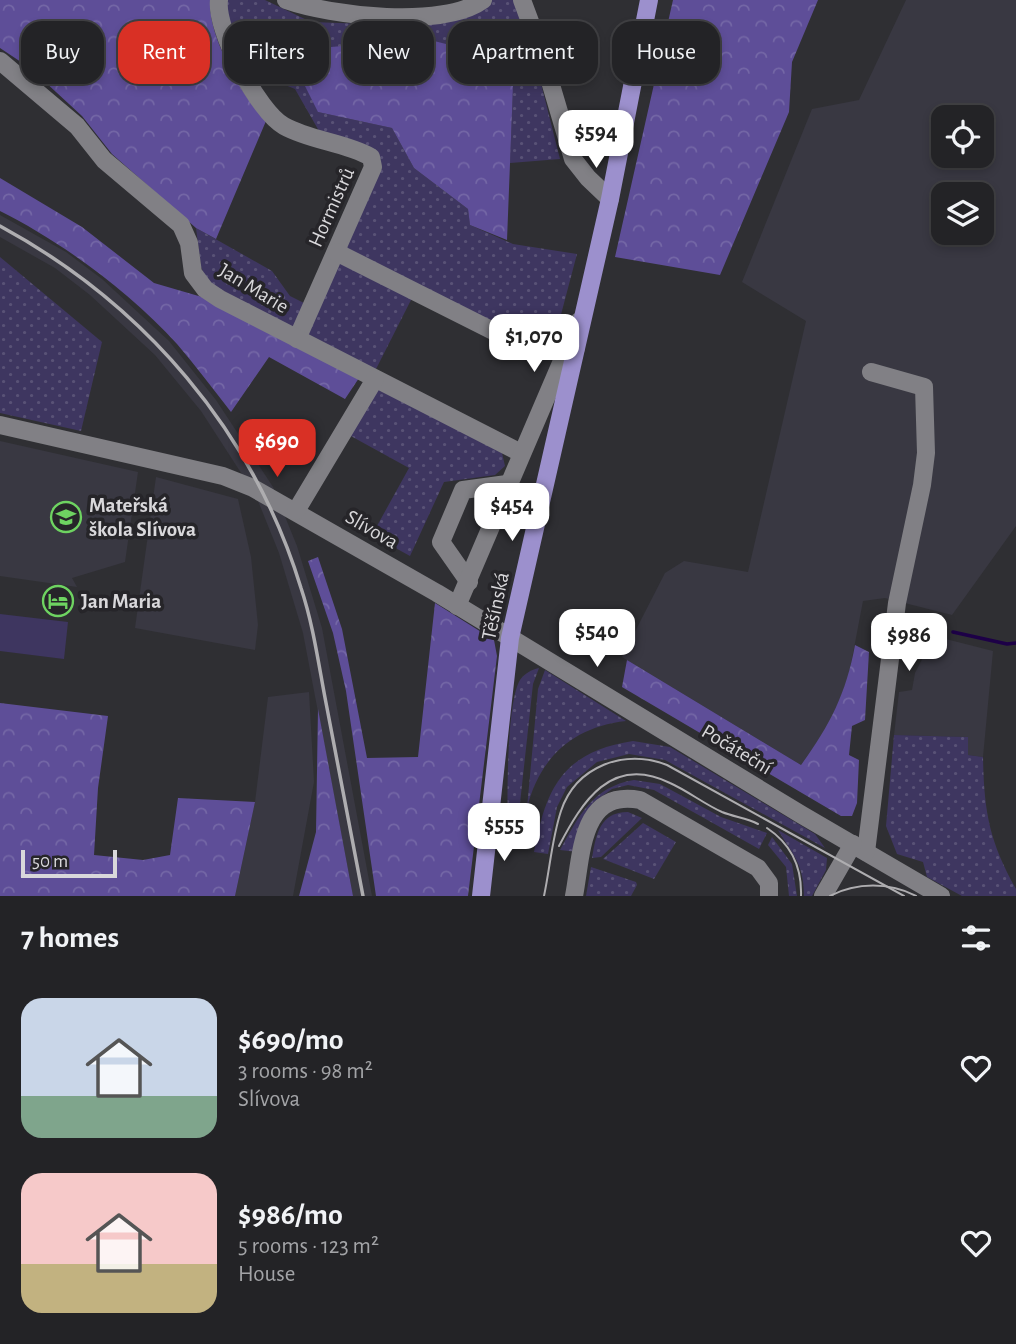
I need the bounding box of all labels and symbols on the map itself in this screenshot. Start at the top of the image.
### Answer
pin: $594 [555,110,637,170]
street label: Hormistrů [305,164,358,250]
street label: Jan Marie [215,260,292,317]
pin: $1,070 [477,314,591,374]
pin: $690 [236,420,318,479]
pin: $454 [471,484,553,543]
place label: Mateřská škola Slívova [89,495,196,540]
school or university icon: Mateřská škola Slívova [49,500,83,534]
street label: Slívova [342,506,402,553]
street label: Těšínská [478,570,513,642]
hotel icon: Jan Maria [41,584,75,618]
place label: Jan Maria [81,591,161,612]
pin: $540 [556,610,638,669]
pin: $986 [868,614,950,673]
street label: Počáteční [698,720,776,779]
pin: $555 [463,804,545,863]
scale bar [21,847,117,879]

